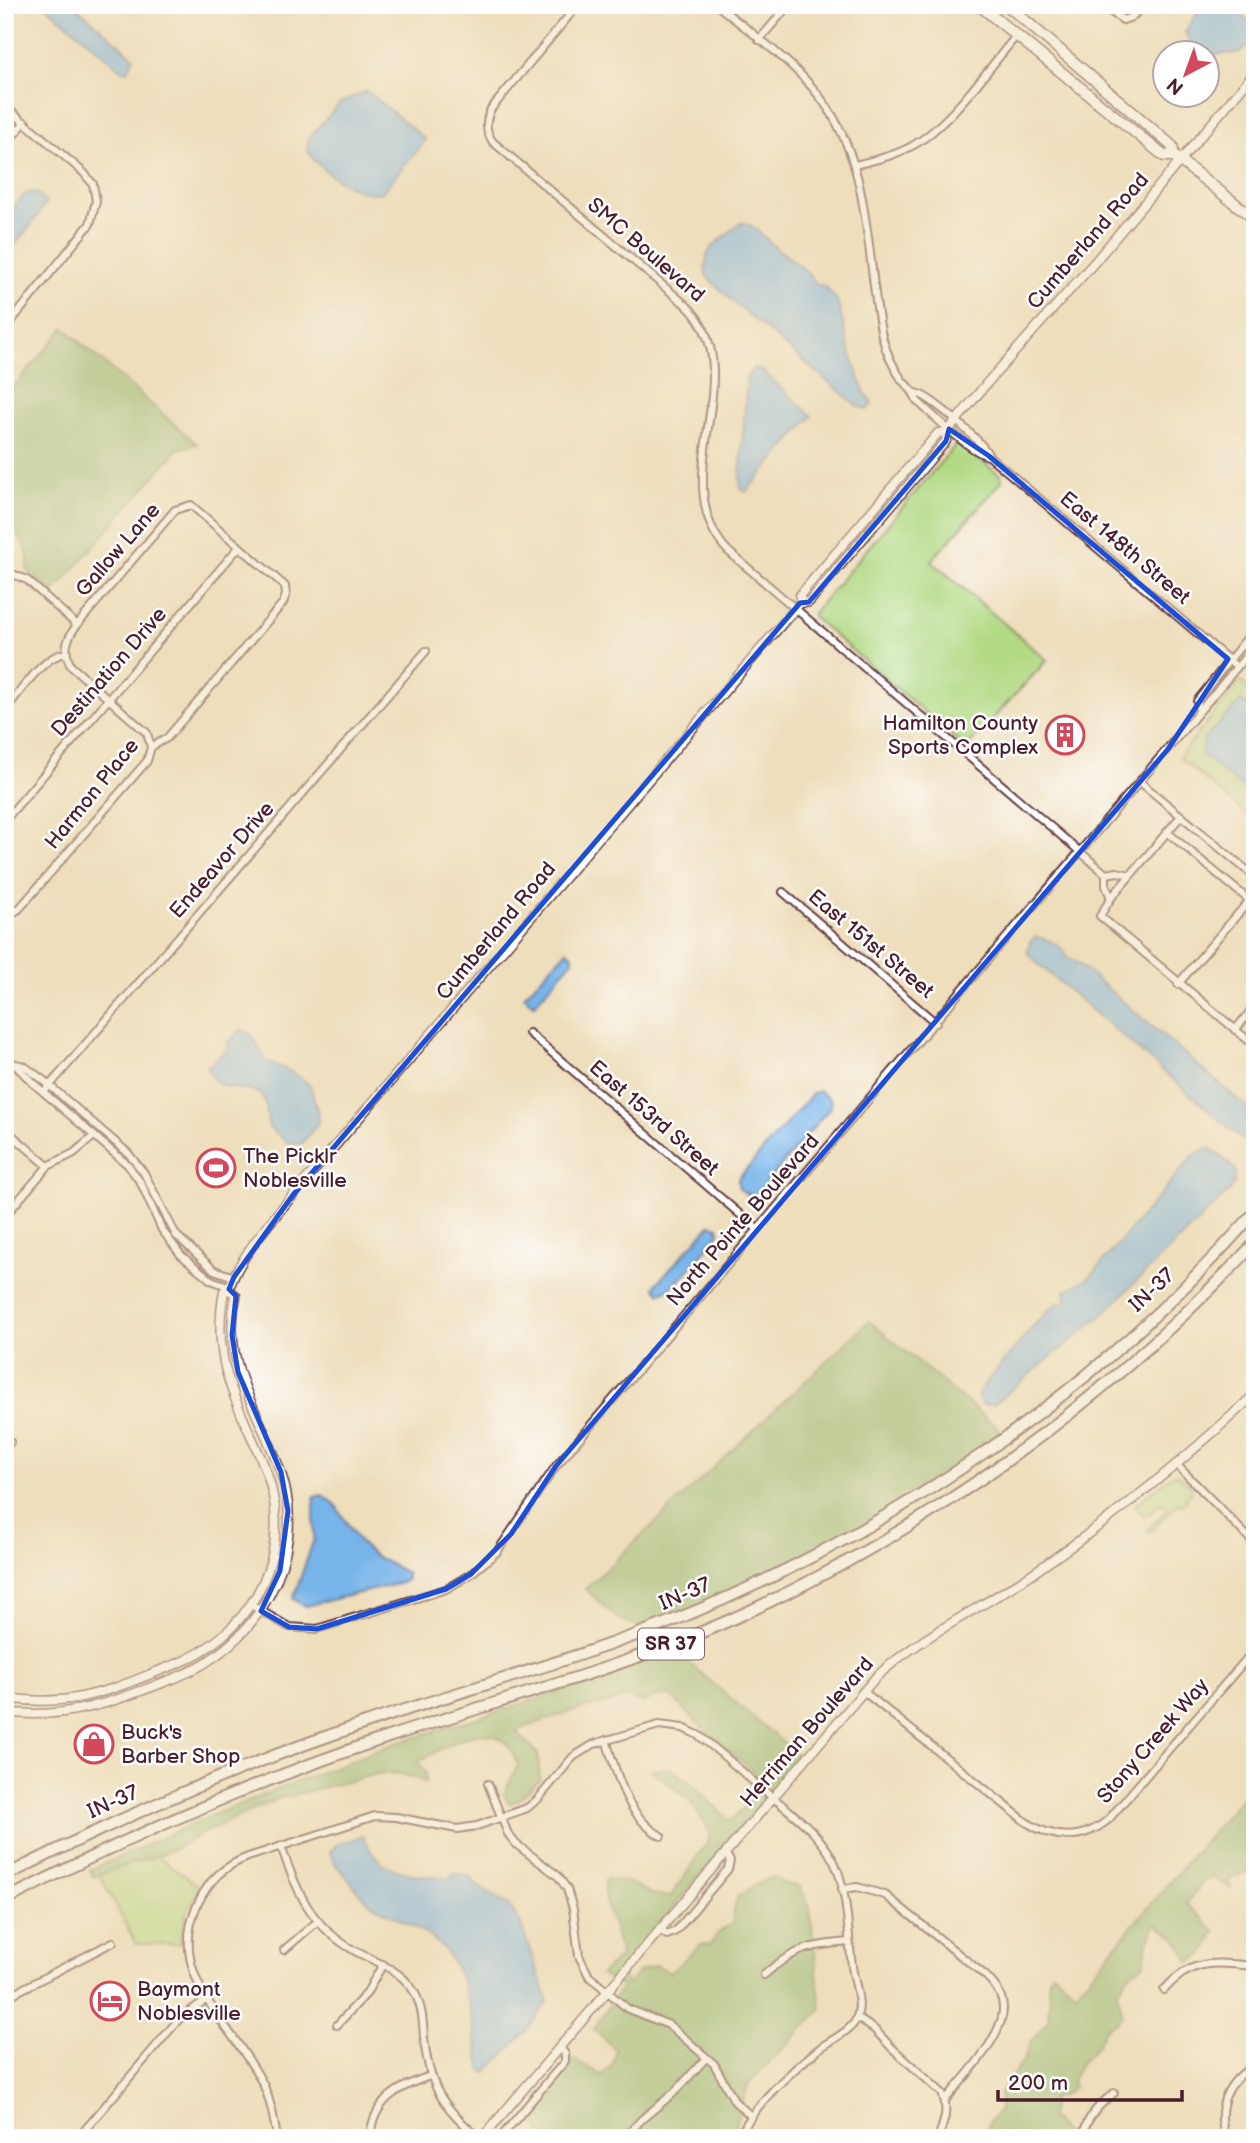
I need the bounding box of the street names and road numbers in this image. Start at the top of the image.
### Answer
street label: Cumberland Road [1022,168,1154,314]
street label: SMC Boulevard [582,192,710,308]
street label: East 148th Street [1055,486,1196,610]
street label: Gallow Lane [70,498,166,602]
street label: Destination Drive [46,602,172,742]
street label: Harmon Place [40,734,144,854]
street label: Endeavor Drive [165,797,279,923]
street label: Cumberland Road [431,857,561,1005]
street label: East 151st Street [803,884,939,1004]
street label: East 153rd Street [584,1055,724,1181]
street label: North Pointe Boulevard [661,1129,825,1311]
street label: IN-37 [1124,1262,1180,1317]
street label: IN-37 [656,1572,715,1616]
road number: SR 37 [638,1628,704,1660]
street label: Herriman Boulevard [735,1652,879,1812]
street label: Stony Creek Way [1092,1673,1214,1809]
street label: IN-37 [84,1779,143,1824]

